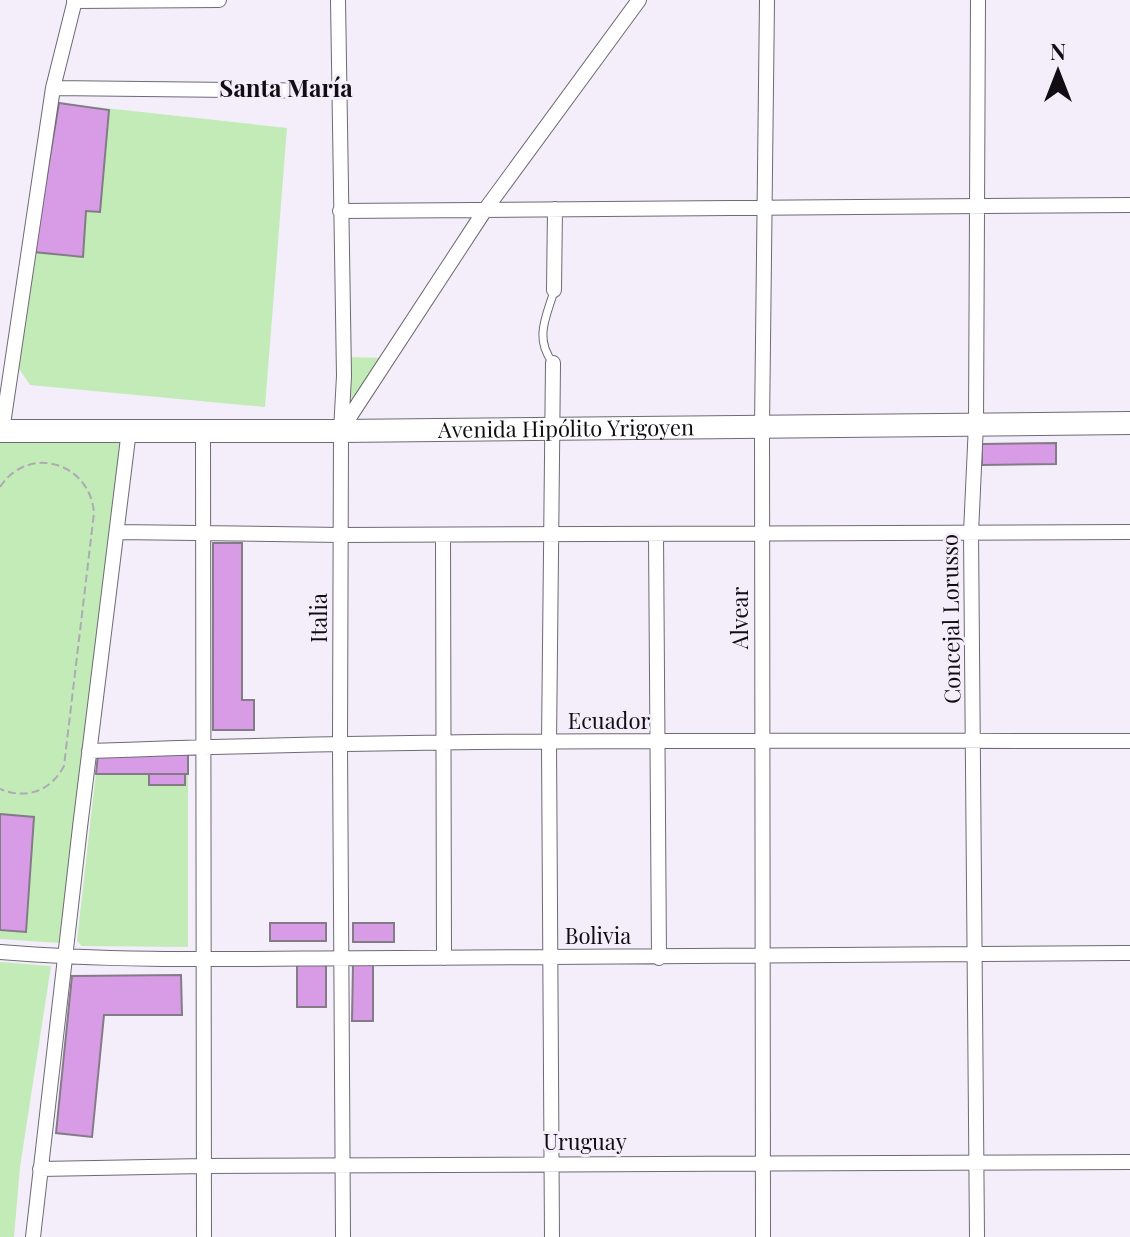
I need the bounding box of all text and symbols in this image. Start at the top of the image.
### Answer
north arrow [1018,32,1098,112]
text: N [1050,36,1066,66]
district label: Santa María [219,71,353,103]
street label: Avenida Hipólito Yrigoyen [437,411,694,444]
street label: Concejal Lorusso [934,534,966,704]
street label: Alvear [724,586,754,650]
street label: Italia [303,593,333,643]
street label: Ecuador [568,705,650,735]
street label: Bolivia [565,920,631,950]
street label: Uruguay [543,1126,627,1156]

